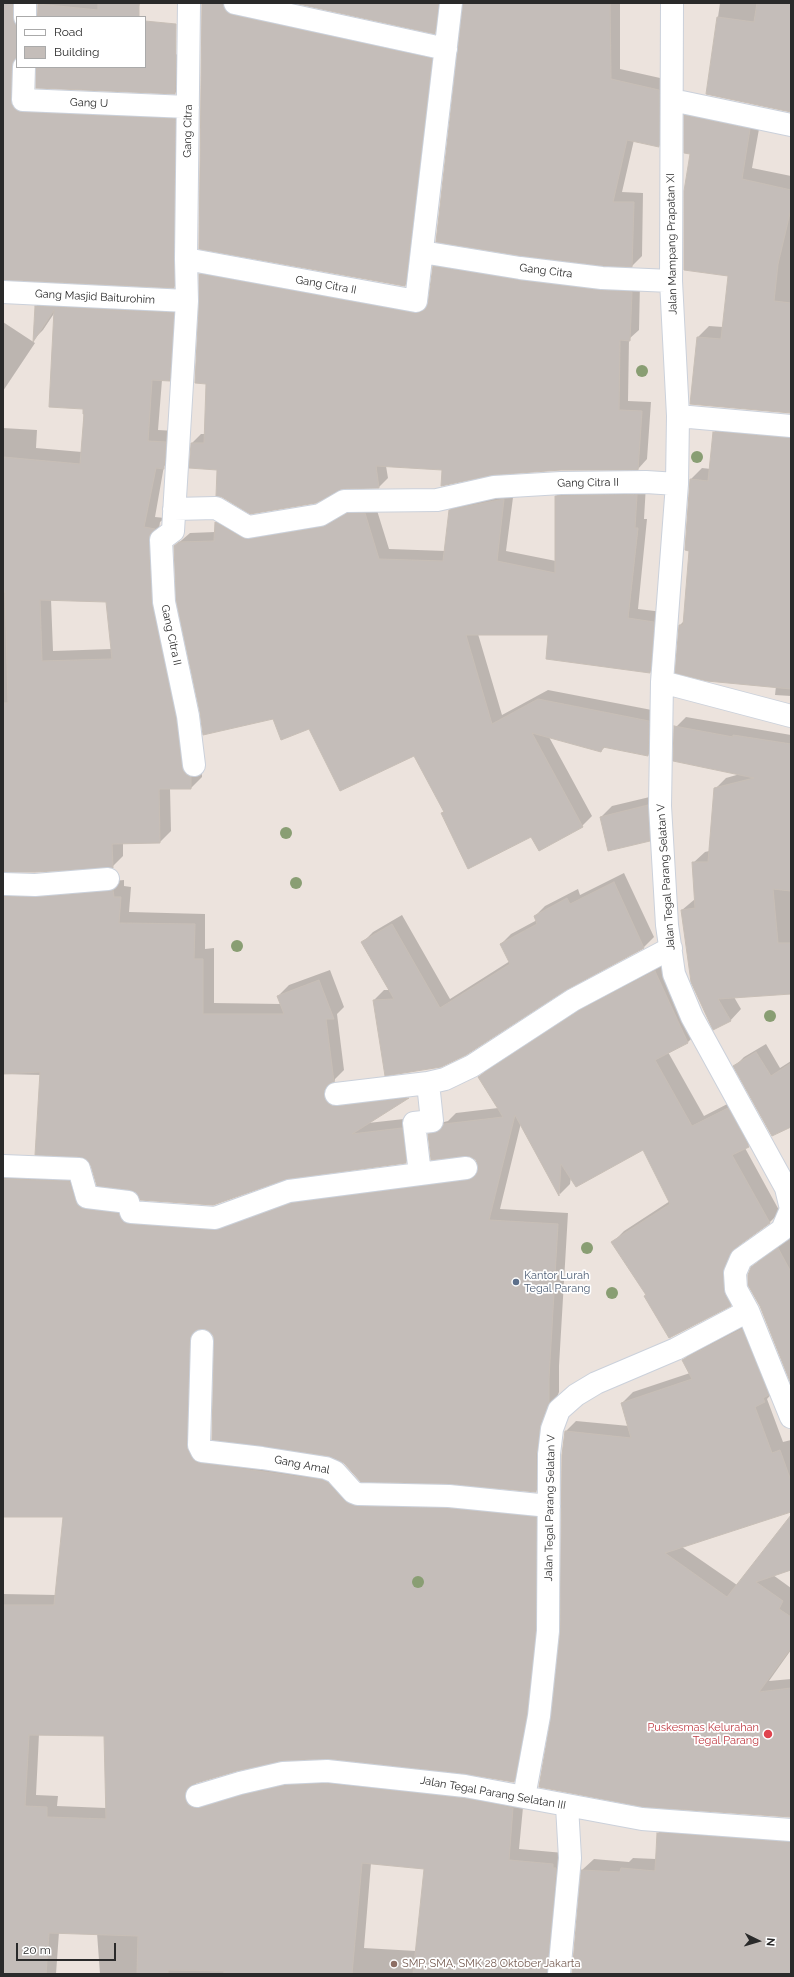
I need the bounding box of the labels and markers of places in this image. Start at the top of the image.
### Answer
place label: Kantor Lurah Tegal Parang [524,1269,590,1295]
marker: Kantor Lurah Tegal Parang [511,1277,521,1287]
place label: Puskesmas Kelurahan Tegal Parang [647,1721,759,1747]
marker: Puskesmas Kelurahan Tegal Parang [762,1728,774,1740]
place label: SMP, SMA, SMK 28 Oktober Jakarta [402,1957,580,1971]
marker: SMP, SMA, SMK 28 Oktober Jakarta [389,1959,399,1969]

